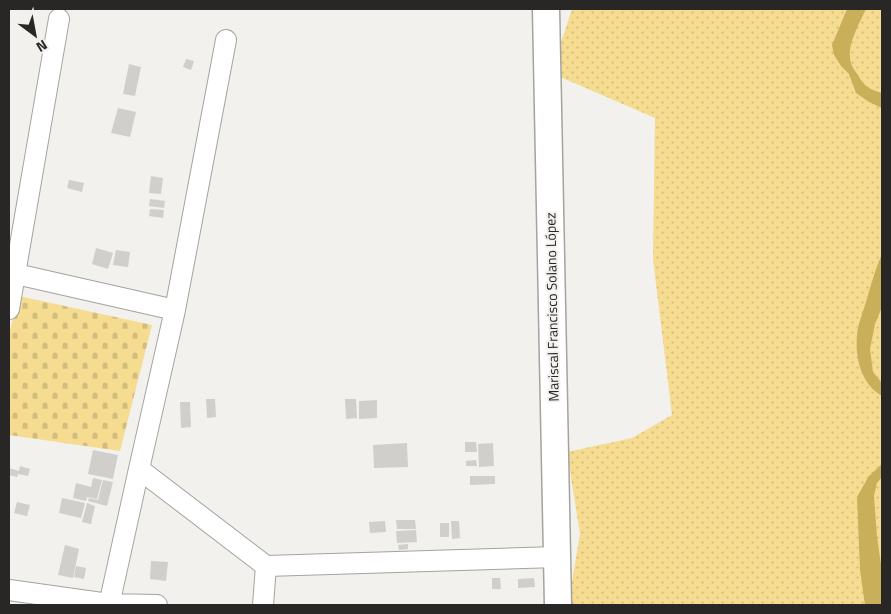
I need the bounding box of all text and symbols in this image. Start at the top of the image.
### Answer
north arrow [10,10,60,60]
text: N [32,35,52,58]
street label: Mariscal Francisco Solano López [539,212,564,402]

